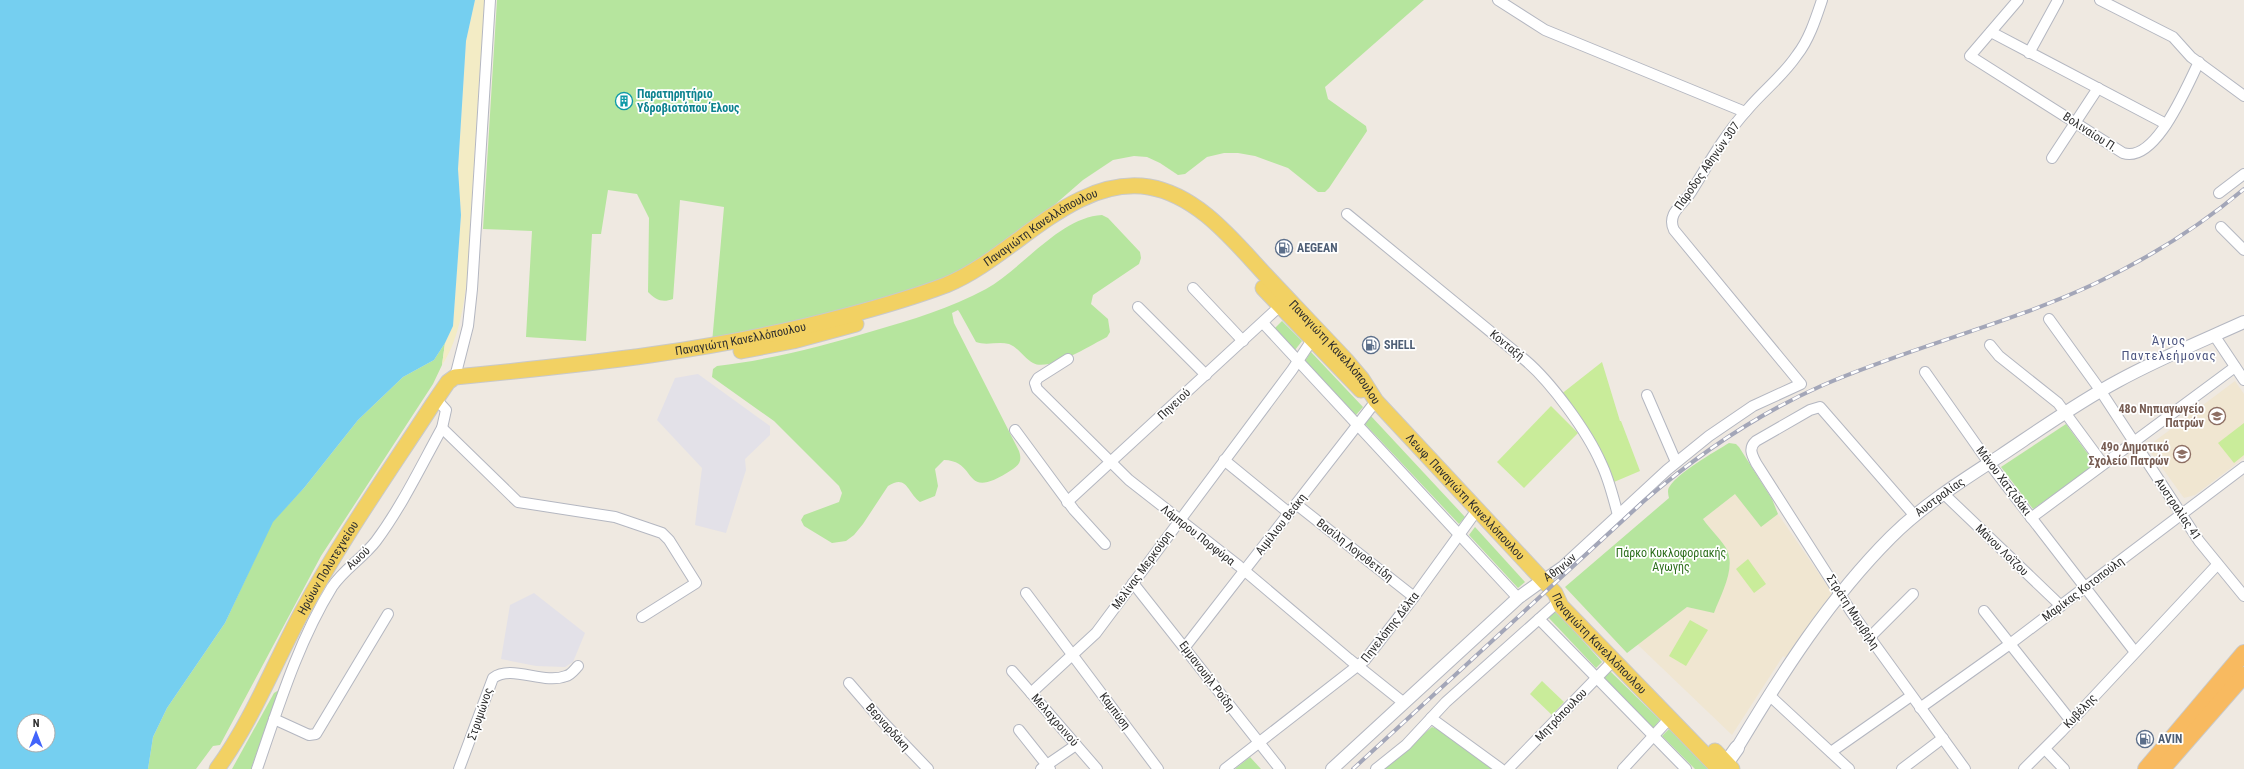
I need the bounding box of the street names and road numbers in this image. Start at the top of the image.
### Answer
street label: Βολιναίου Π. [2060,109,2120,155]
street label: Πάροδος Αθηνών 307 [1671,119,1743,213]
street label: Παναγιώτη Κανελλόπουλου [981,186,1100,269]
street label: Παναγιώτη Κανελλόπουλου [1286,297,1383,407]
street label: Παναγιώτη Κανελλόπουλου [674,319,807,358]
street label: Κονταξή [1486,327,1527,364]
street label: Πηνειού [1155,385,1193,423]
street label: Λεωφ. Παναγιώτη Κανελλόπουλου [1403,431,1528,563]
street label: Μάνου Χατζιδάκι [1973,444,2035,519]
street label: Αυστραλίας [1912,474,1967,519]
street label: Αυστραλίας 41 [2152,475,2204,543]
street label: Αιμίλιου Βεάκη [1253,490,1309,558]
street label: Λάμπρου Πορφύρα [1158,502,1238,568]
street label: Βασίλη Λογοθετίδη [1314,516,1396,584]
street label: Ηρώων Πολυτεχνείου [295,518,361,617]
street label: Μάνου Λοΐζου [1973,521,2032,579]
street label: Μελίνας Μερκούρη [1109,528,1175,612]
street label: Αωού [343,543,373,572]
street label: Αθηνών [1541,550,1579,585]
street label: Μαρίκας Κοτοπούλη [2039,554,2127,624]
street label: Στράτη Μυριβήλη [1824,572,1882,652]
street label: Πηνελόπης Δέλτα [1358,589,1422,665]
street label: Παναγιώτη Κανελλόπουλου [1549,591,1649,697]
street label: Εμμανουήλ Ροΐδη [1176,638,1238,714]
street label: Μητρόπουλου [1532,685,1590,744]
street label: Στρυμώνος [464,686,496,742]
street label: Καμπύση [1097,690,1133,732]
street label: Μελαχροινού [1029,691,1082,749]
street label: Κυβέλης [2061,691,2100,731]
street label: Βερναρδάκη [863,700,913,754]

